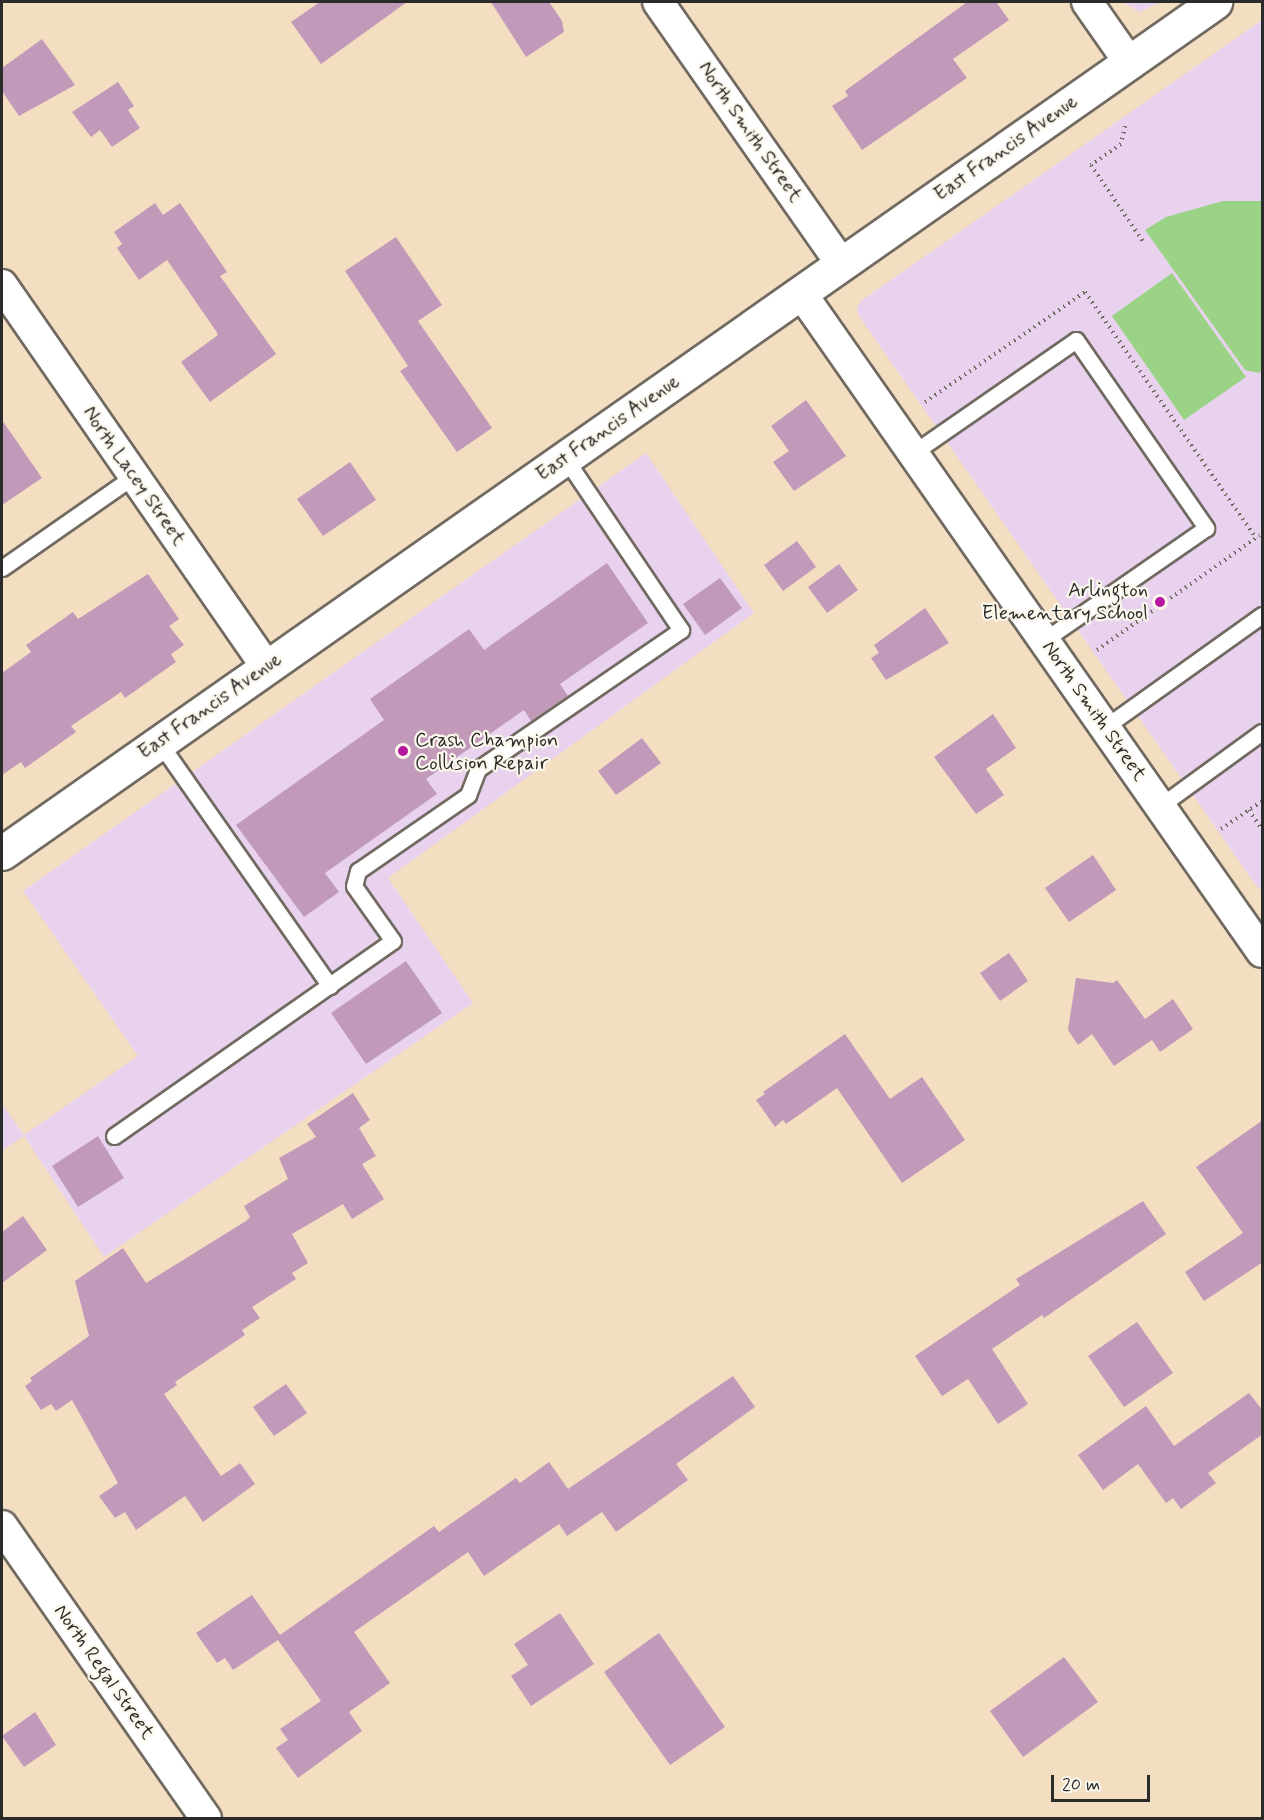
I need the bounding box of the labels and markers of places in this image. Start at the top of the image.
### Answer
place label: Arlington Elementary School [982,578,1148,625]
marker: Arlington Elementary School [1153,595,1167,609]
place label: Crash Champion Collision Repair [415,728,558,775]
marker: Crash Champion Collision Repair [396,744,410,758]

